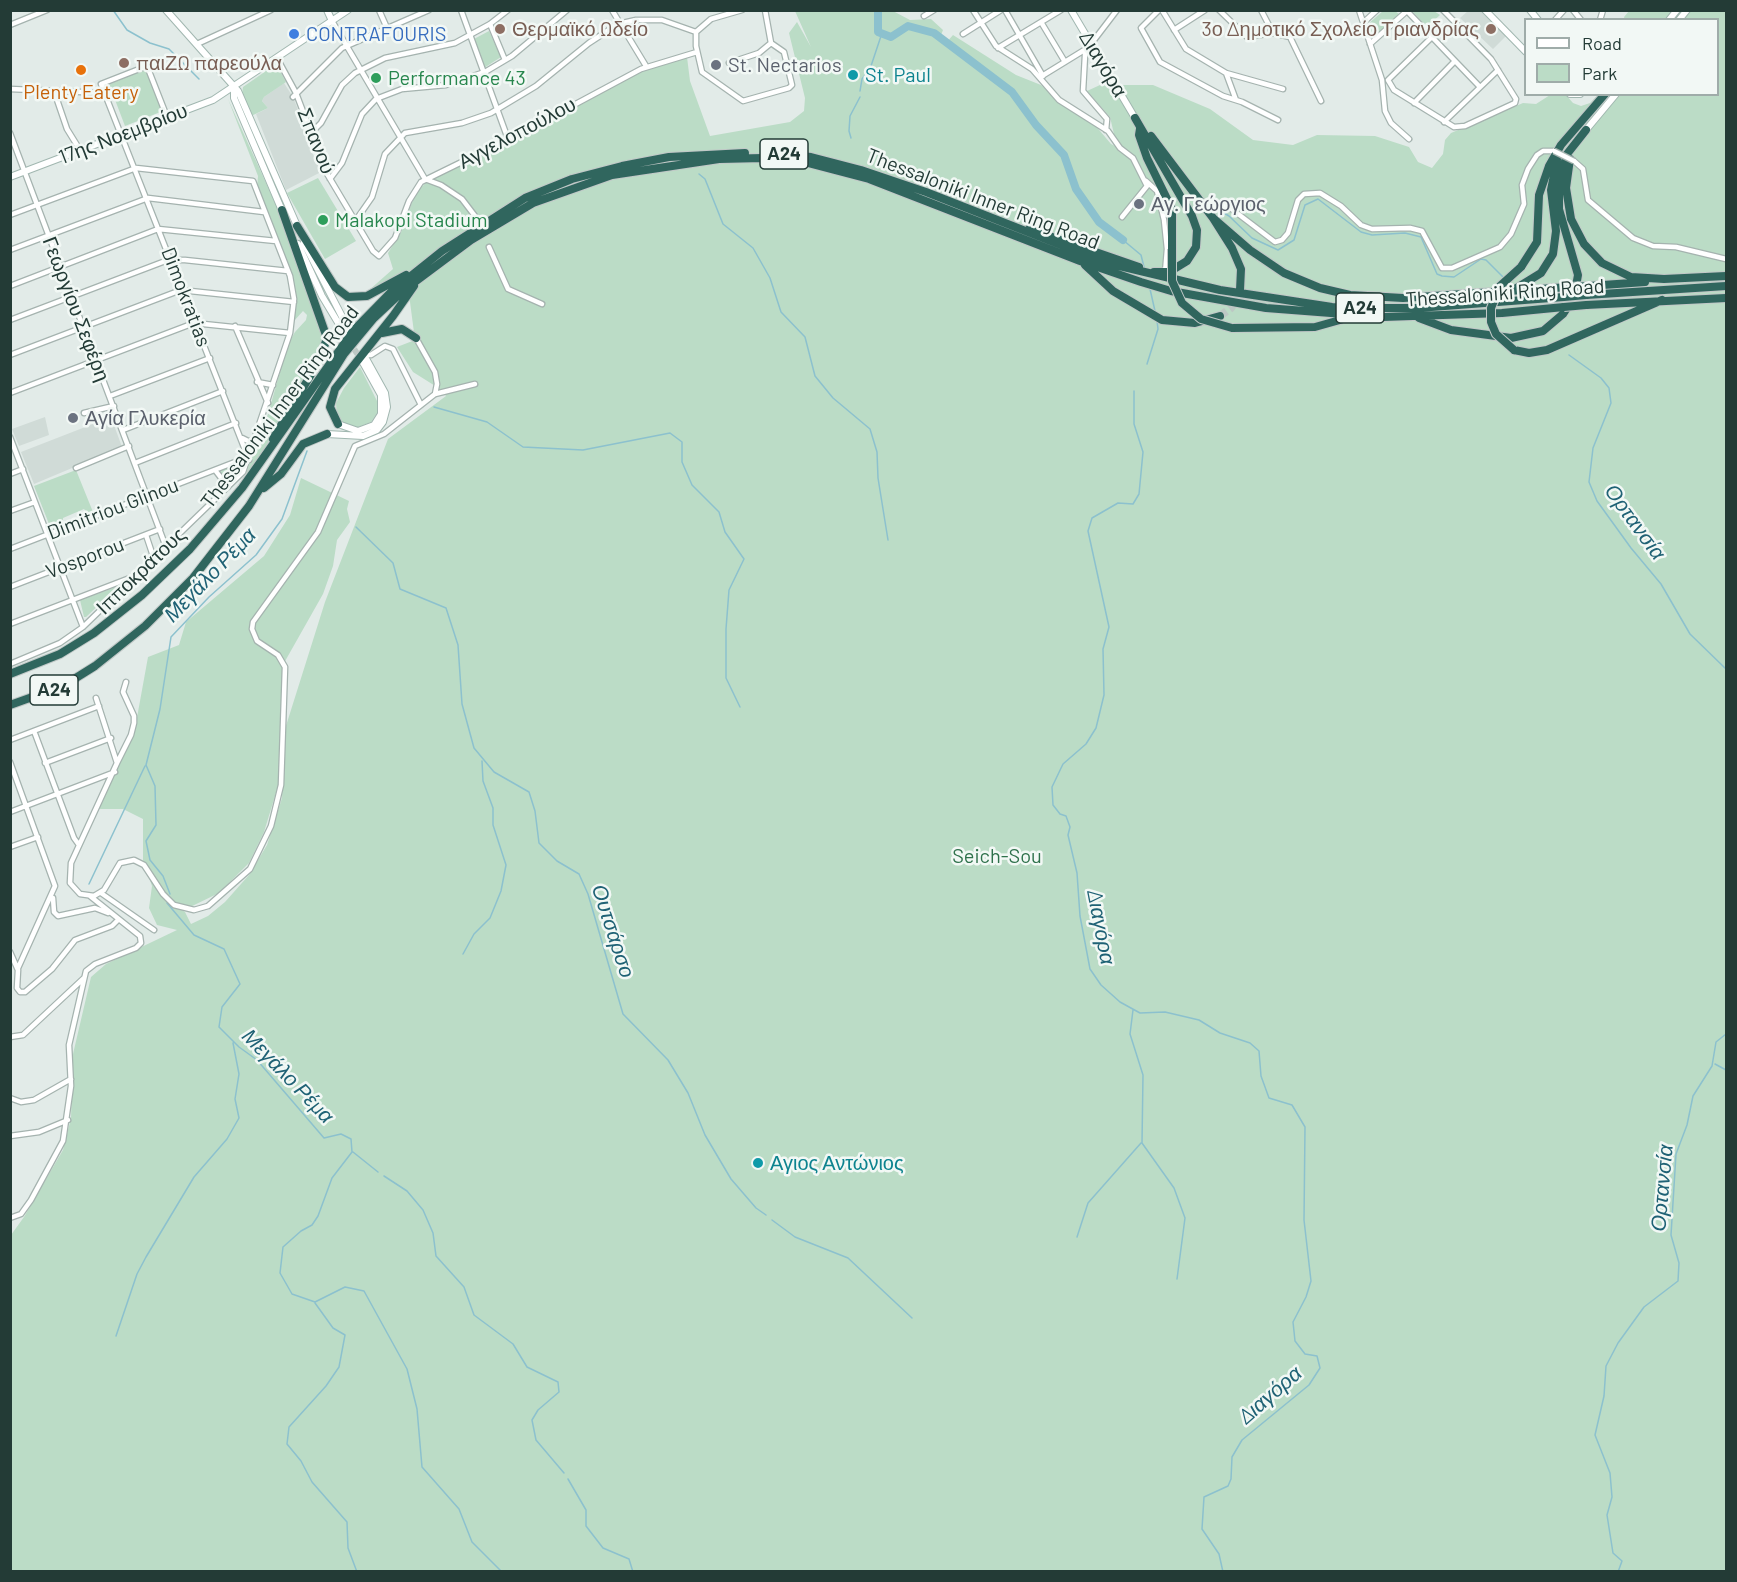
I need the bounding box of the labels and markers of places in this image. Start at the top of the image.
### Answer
place label: Θερμαϊκό Ωδείο [512,17,648,41]
place label: 3ο Δημοτικό Σχολείο Τριανδρίας [1201,17,1479,41]
place label: CONTRAFOURIS [306,22,446,46]
marker: Θερμαϊκό Ωδείο [493,22,507,36]
marker: 3ο Δημοτικό Σχολείο Τριανδρίας [1484,22,1498,36]
marker: CONTRAFOURIS [287,27,301,41]
place label: παιΖΩ παρεούλα [136,51,282,75]
place label: St. Nectarios [728,53,841,77]
marker: παιΖΩ παρεούλα [117,56,131,70]
marker: St. Nectarios [709,58,723,72]
marker: Plenty Eatery [74,63,88,77]
place label: St. Paul [865,63,931,87]
place label: Performance 43 [388,66,526,90]
marker: St. Paul [846,68,860,82]
marker: Performance 43 [369,71,383,85]
place label: Plenty Eatery [23,80,139,104]
place label: Αγ. Γεώργιος [1151,192,1266,216]
marker: Αγ. Γεώργιος [1132,197,1146,211]
place label: Malakopi Stadium [335,208,487,232]
marker: Malakopi Stadium [316,213,330,227]
place label: Αγία Γλυκερία [85,406,206,430]
marker: Αγία Γλυκερία [66,411,80,425]
place label: Αγιος Αντώνιος [770,1151,904,1175]
marker: Αγιος Αντώνιος [751,1156,765,1170]

